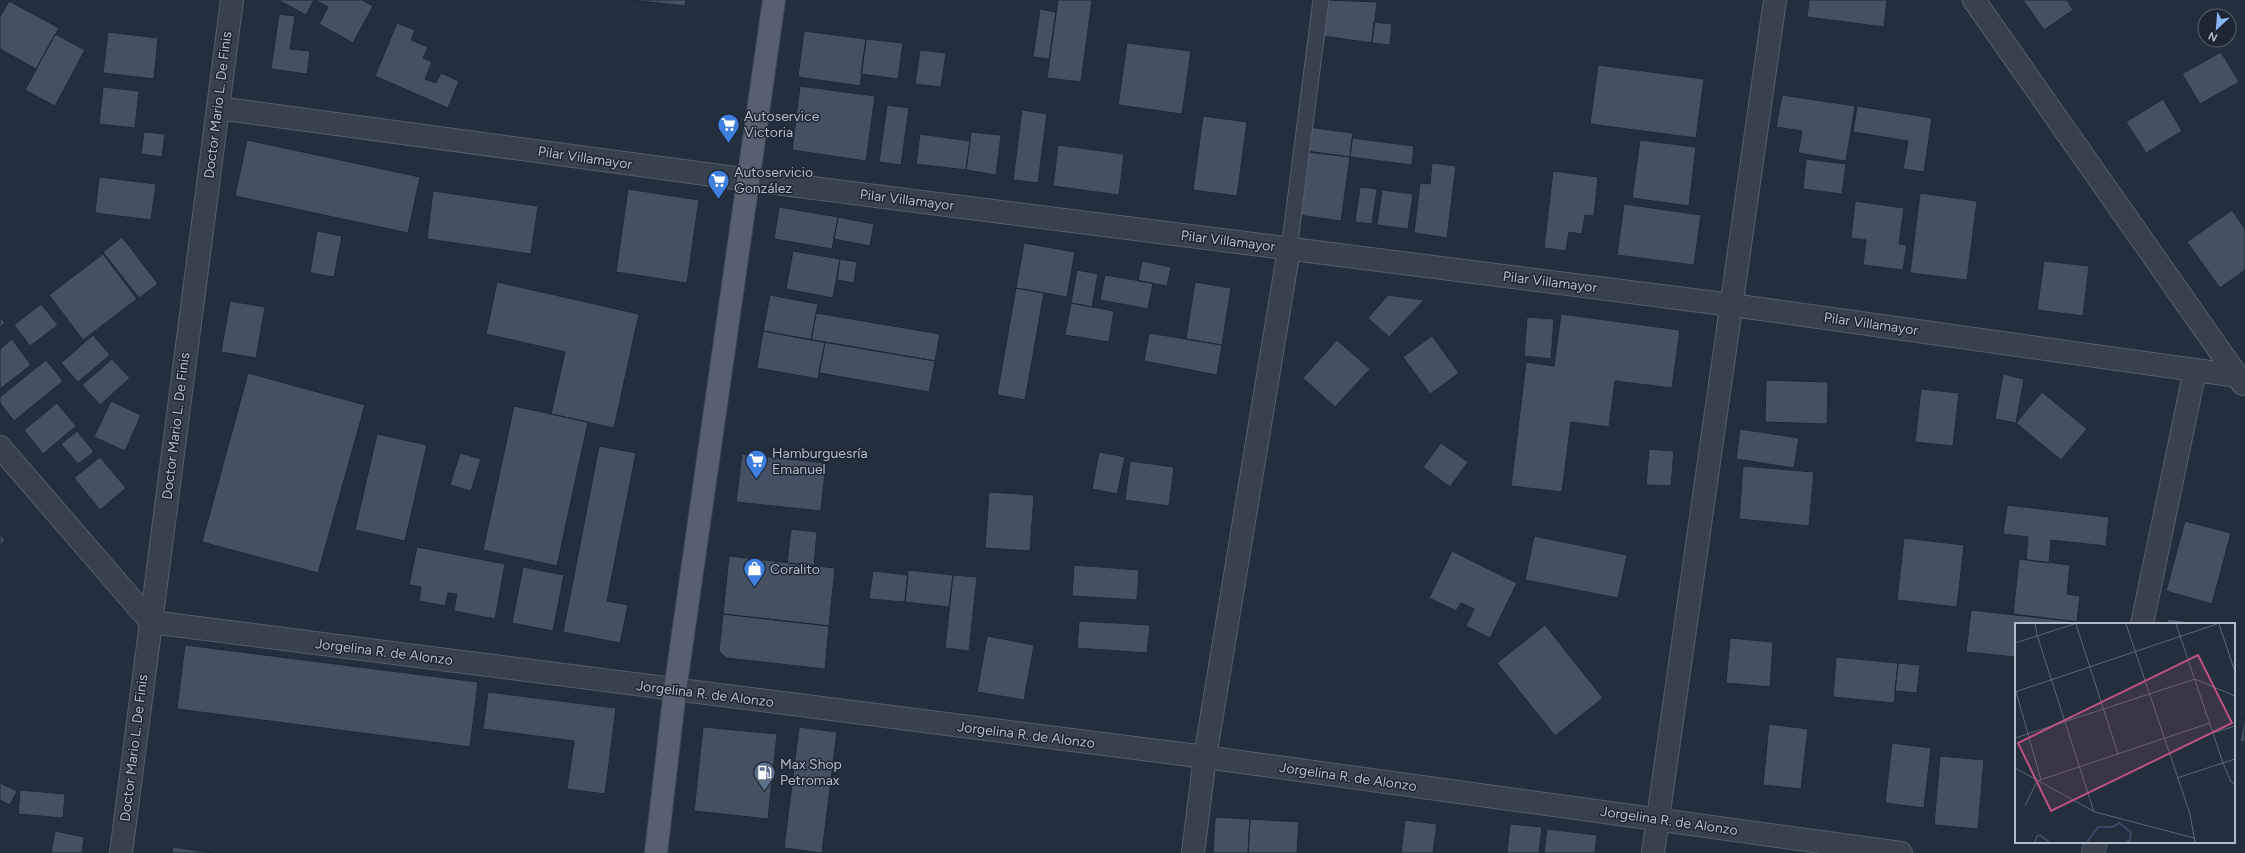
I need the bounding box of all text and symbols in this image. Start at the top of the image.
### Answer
north arrow [2197,8,2237,48]
text: N [2206,29,2220,44]
street label: Doctor Mario L. De Finis [201,30,235,180]
place label: Autoservice Victoria [744,108,820,141]
supermarket icon: Autoservice Victoria [716,111,742,144]
street label: Pilar Villamayor [537,143,633,173]
place label: Autoservicio González [734,164,813,197]
supermarket icon: Autoservicio González [705,167,731,200]
street label: Pilar Villamayor [859,186,955,214]
street label: Pilar Villamayor [1180,227,1276,255]
street label: Pilar Villamayor [1502,268,1598,296]
street label: Pilar Villamayor [1823,309,1919,339]
street label: Doctor Mario L. De Finis [159,351,193,501]
place label: Hamburguesría Emanuel [772,445,868,478]
supermarket icon: Hamburguesría Emanuel [744,448,770,481]
shop icon: Coralito [742,556,768,589]
place label: Coralito [770,561,820,578]
inset map [2015,623,2235,843]
street label: Jorgelina R. de Alonzo [314,635,454,669]
street label: Doctor Mario L. De Finis [117,673,151,823]
street label: Jorgelina R. de Alonzo [635,677,775,711]
street label: Jorgelina R. de Alonzo [956,718,1096,752]
place label: Max Shop Petromax [780,756,842,789]
fuel station icon: Max Shop Petromax [752,759,778,792]
street label: Jorgelina R. de Alonzo [1278,759,1418,795]
street label: Jorgelina R. de Alonzo [1599,803,1739,839]

